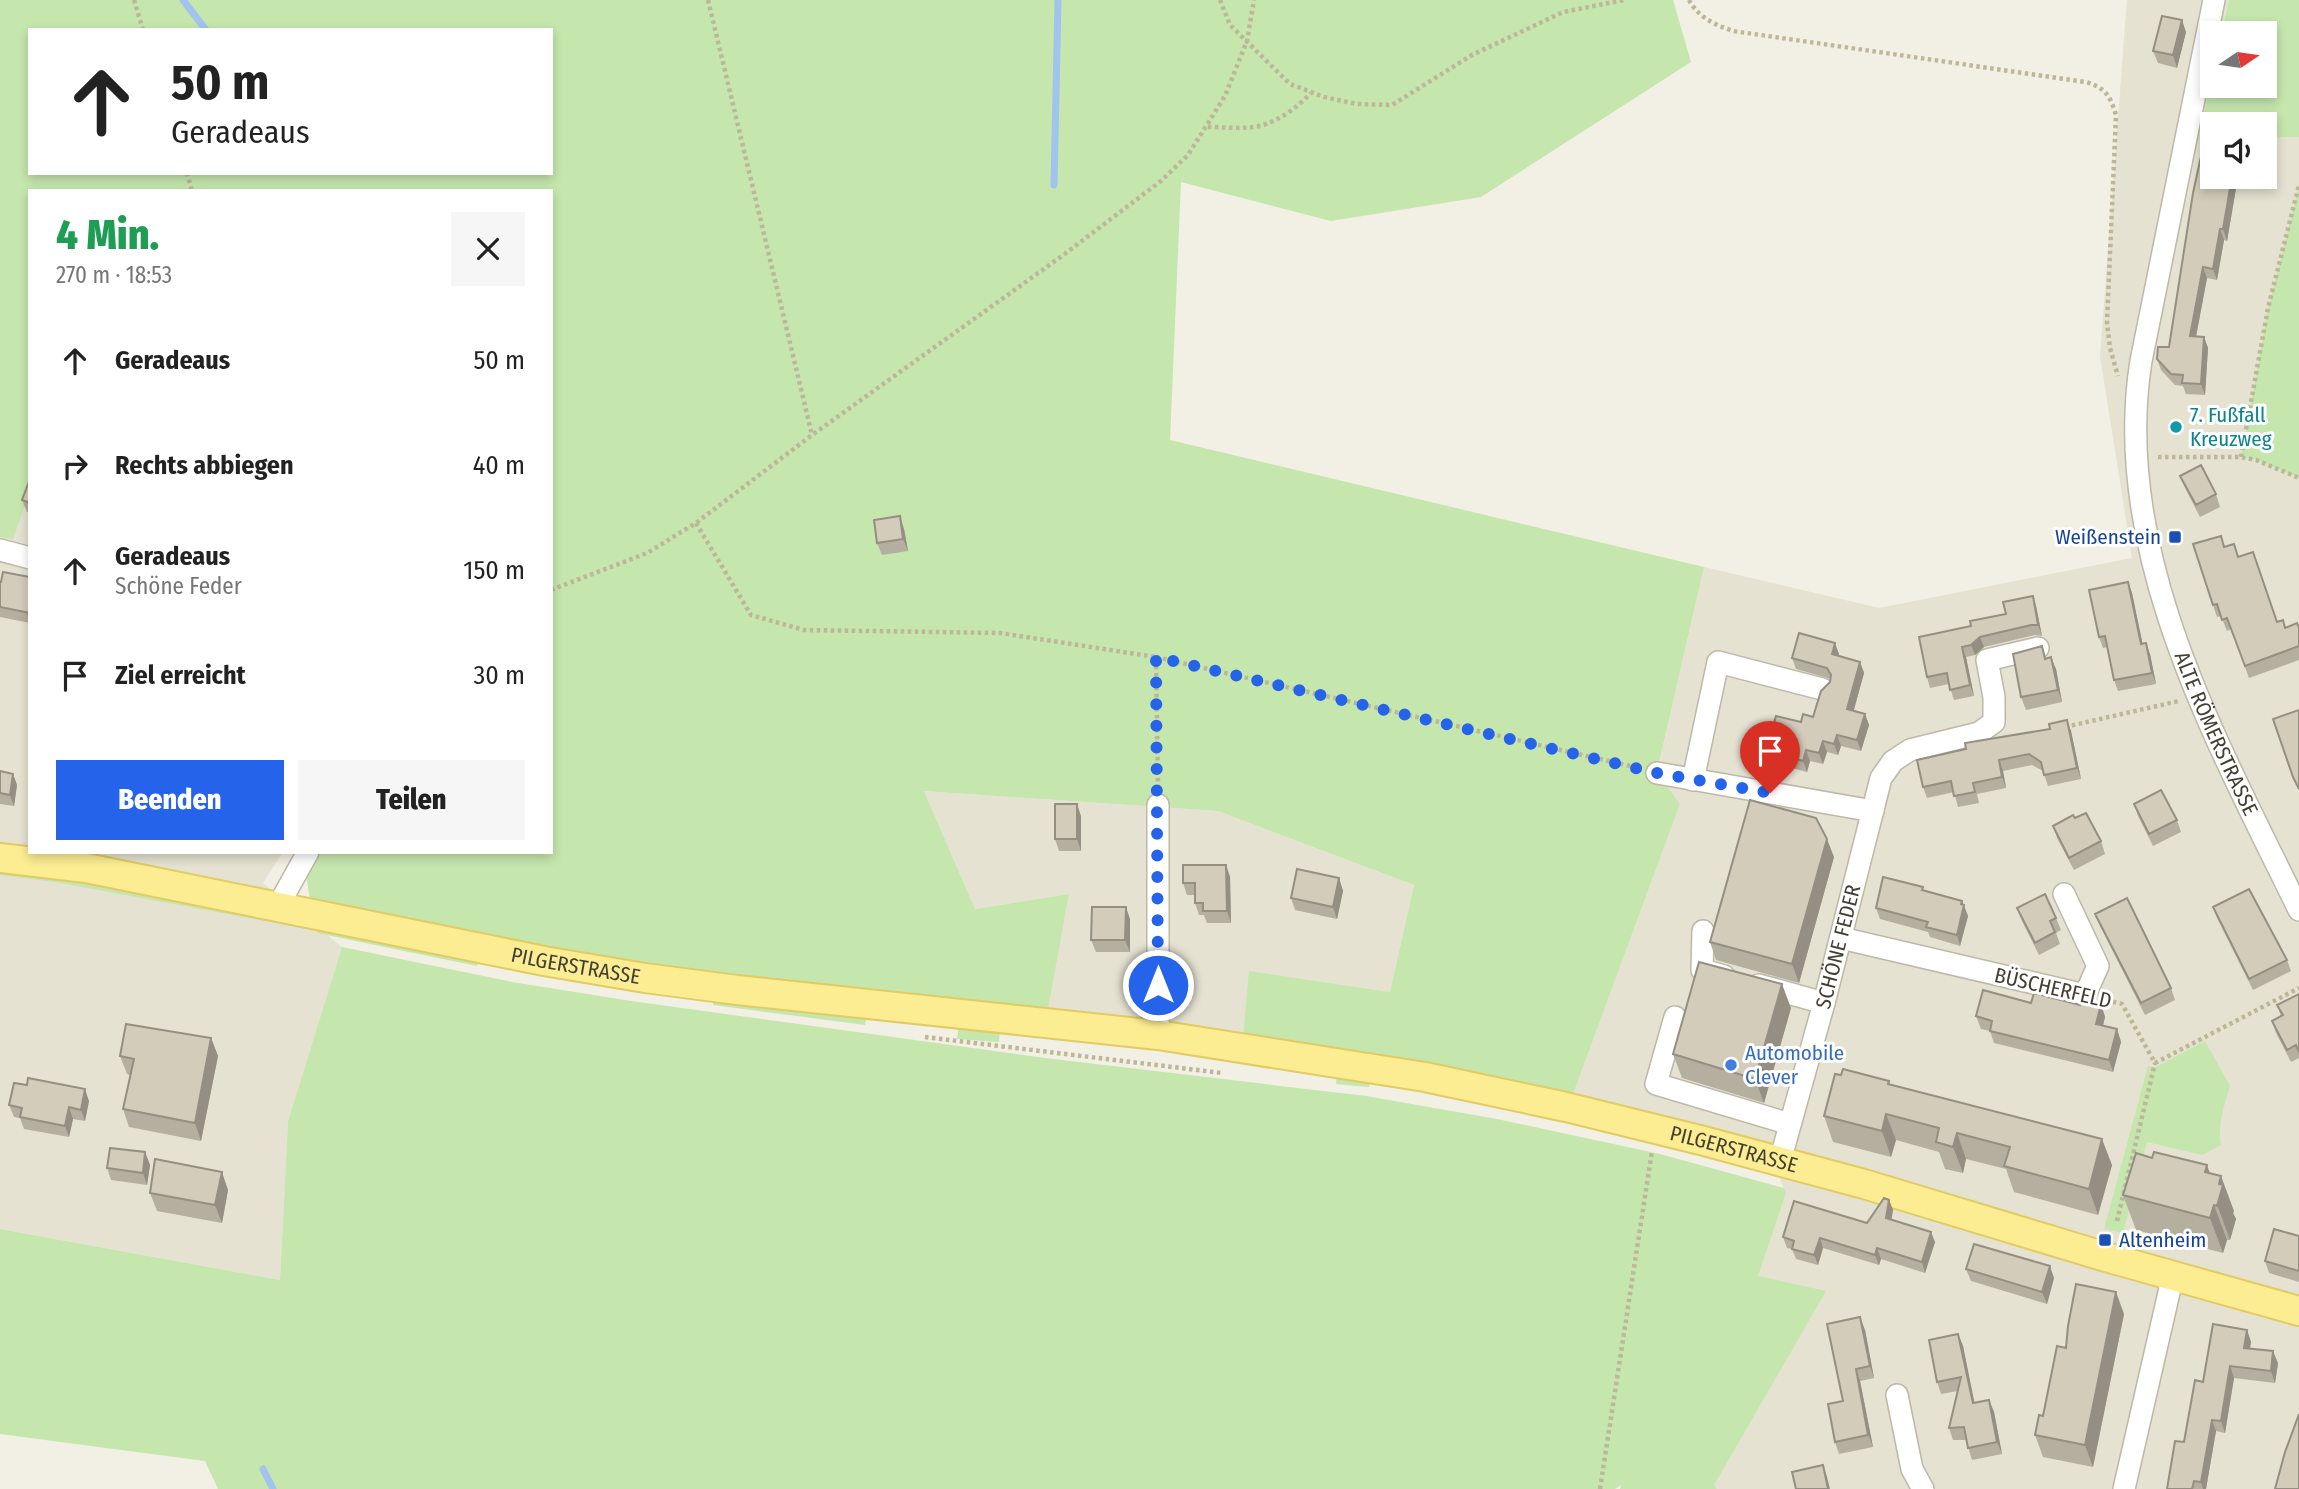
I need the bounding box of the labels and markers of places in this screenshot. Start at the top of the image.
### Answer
place label: 7. Fußfall Kreuzweg [2190,402,2272,452]
marker: 7. Fußfall Kreuzweg [2168,419,2184,435]
place label: Weißenstein [2055,524,2161,550]
marker: Weißenstein [2167,529,2183,545]
pin [1740,721,1800,793]
place label: Automobile Clever [1745,1040,1844,1090]
marker: Automobile Clever [1723,1057,1739,1073]
place label: Altenheim [2119,1227,2206,1253]
marker: Altenheim [2097,1232,2113,1248]

